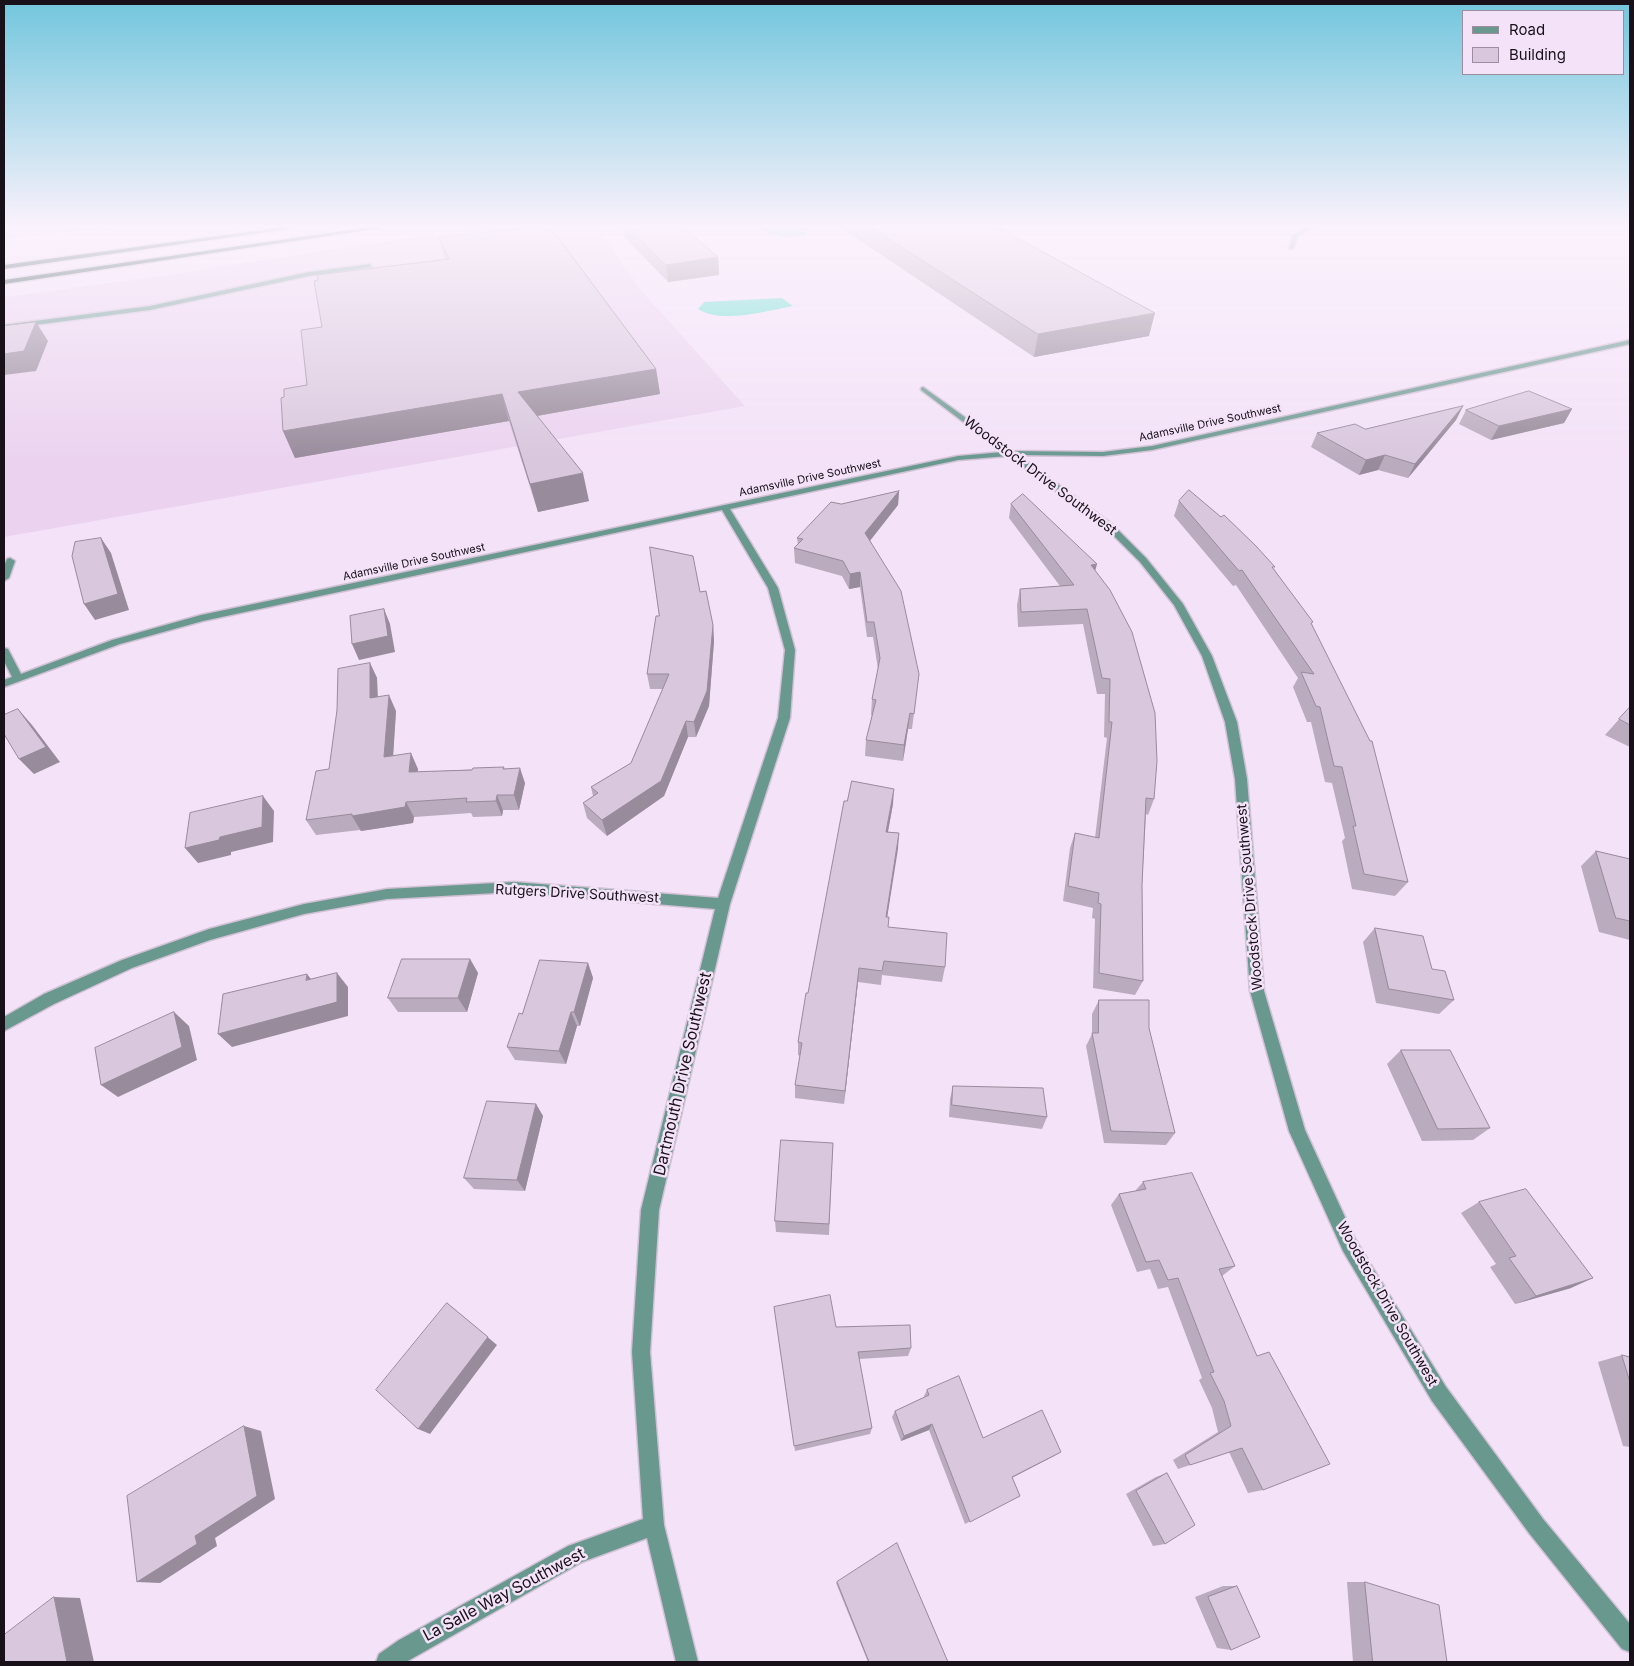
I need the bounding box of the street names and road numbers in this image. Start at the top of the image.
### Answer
street label: Adamsville Drive Southwest [1138,401,1282,445]
street label: Woodstock Drive Southwest [960,413,1120,539]
street label: Adamsville Drive Southwest [738,456,882,500]
street label: Adamsville Drive Southwest [342,540,486,584]
street label: Woodstock Drive Southwest [1233,803,1267,991]
street label: Rutgers Drive Southwest [495,881,659,907]
street label: Dartmouth Drive Southwest [650,970,716,1178]
street label: Woodstock Drive Southwest [1333,1219,1441,1389]
street label: La Salle Way Southwest [420,1544,588,1646]

